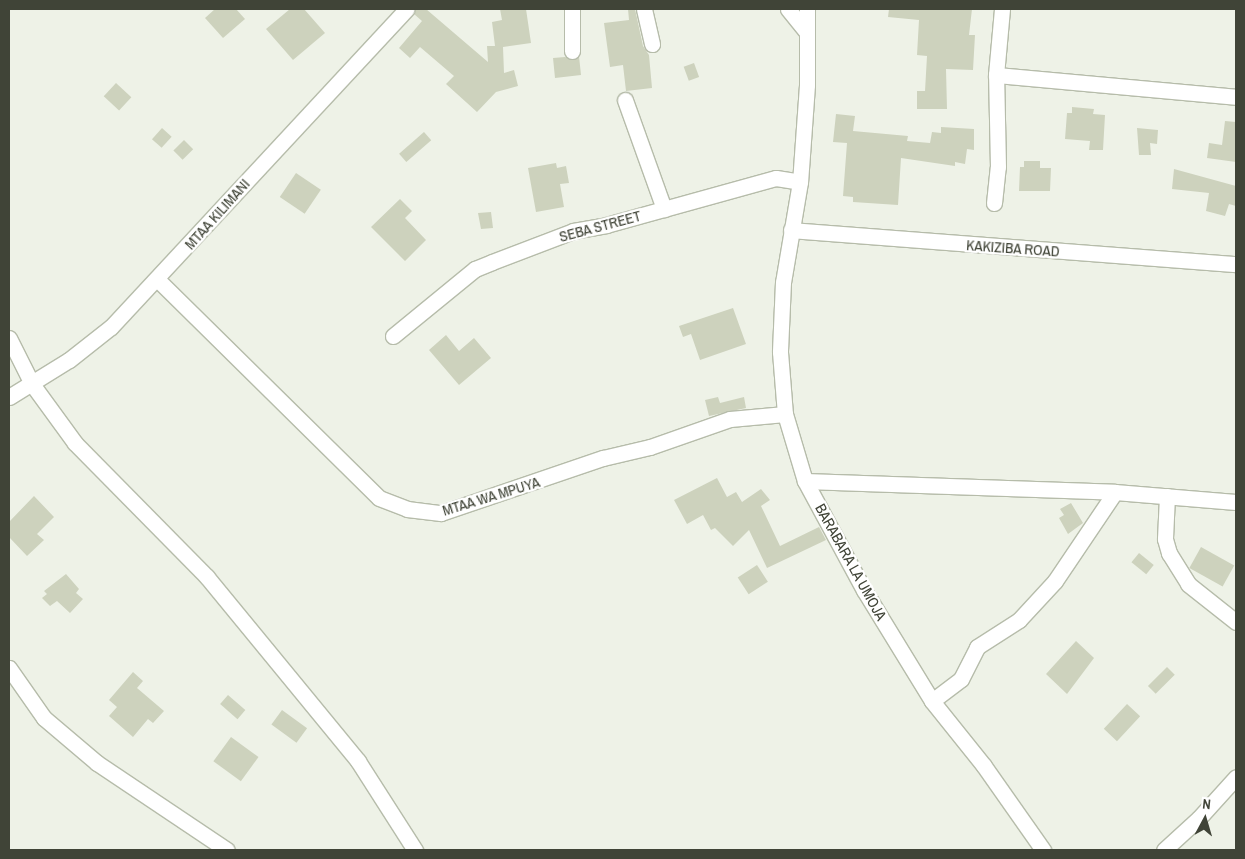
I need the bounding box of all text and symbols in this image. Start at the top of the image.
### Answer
street label: MTAA KILIMANI [180,175,254,253]
street label: SEBA STREET [557,206,643,246]
street label: KAKIZIBA ROAD [965,236,1061,260]
street label: MTAA WA MPUYA [439,472,543,520]
street label: BARABARA LA UMOJA [811,500,891,624]
north arrow [1180,794,1230,844]
text: N [1201,795,1212,813]

